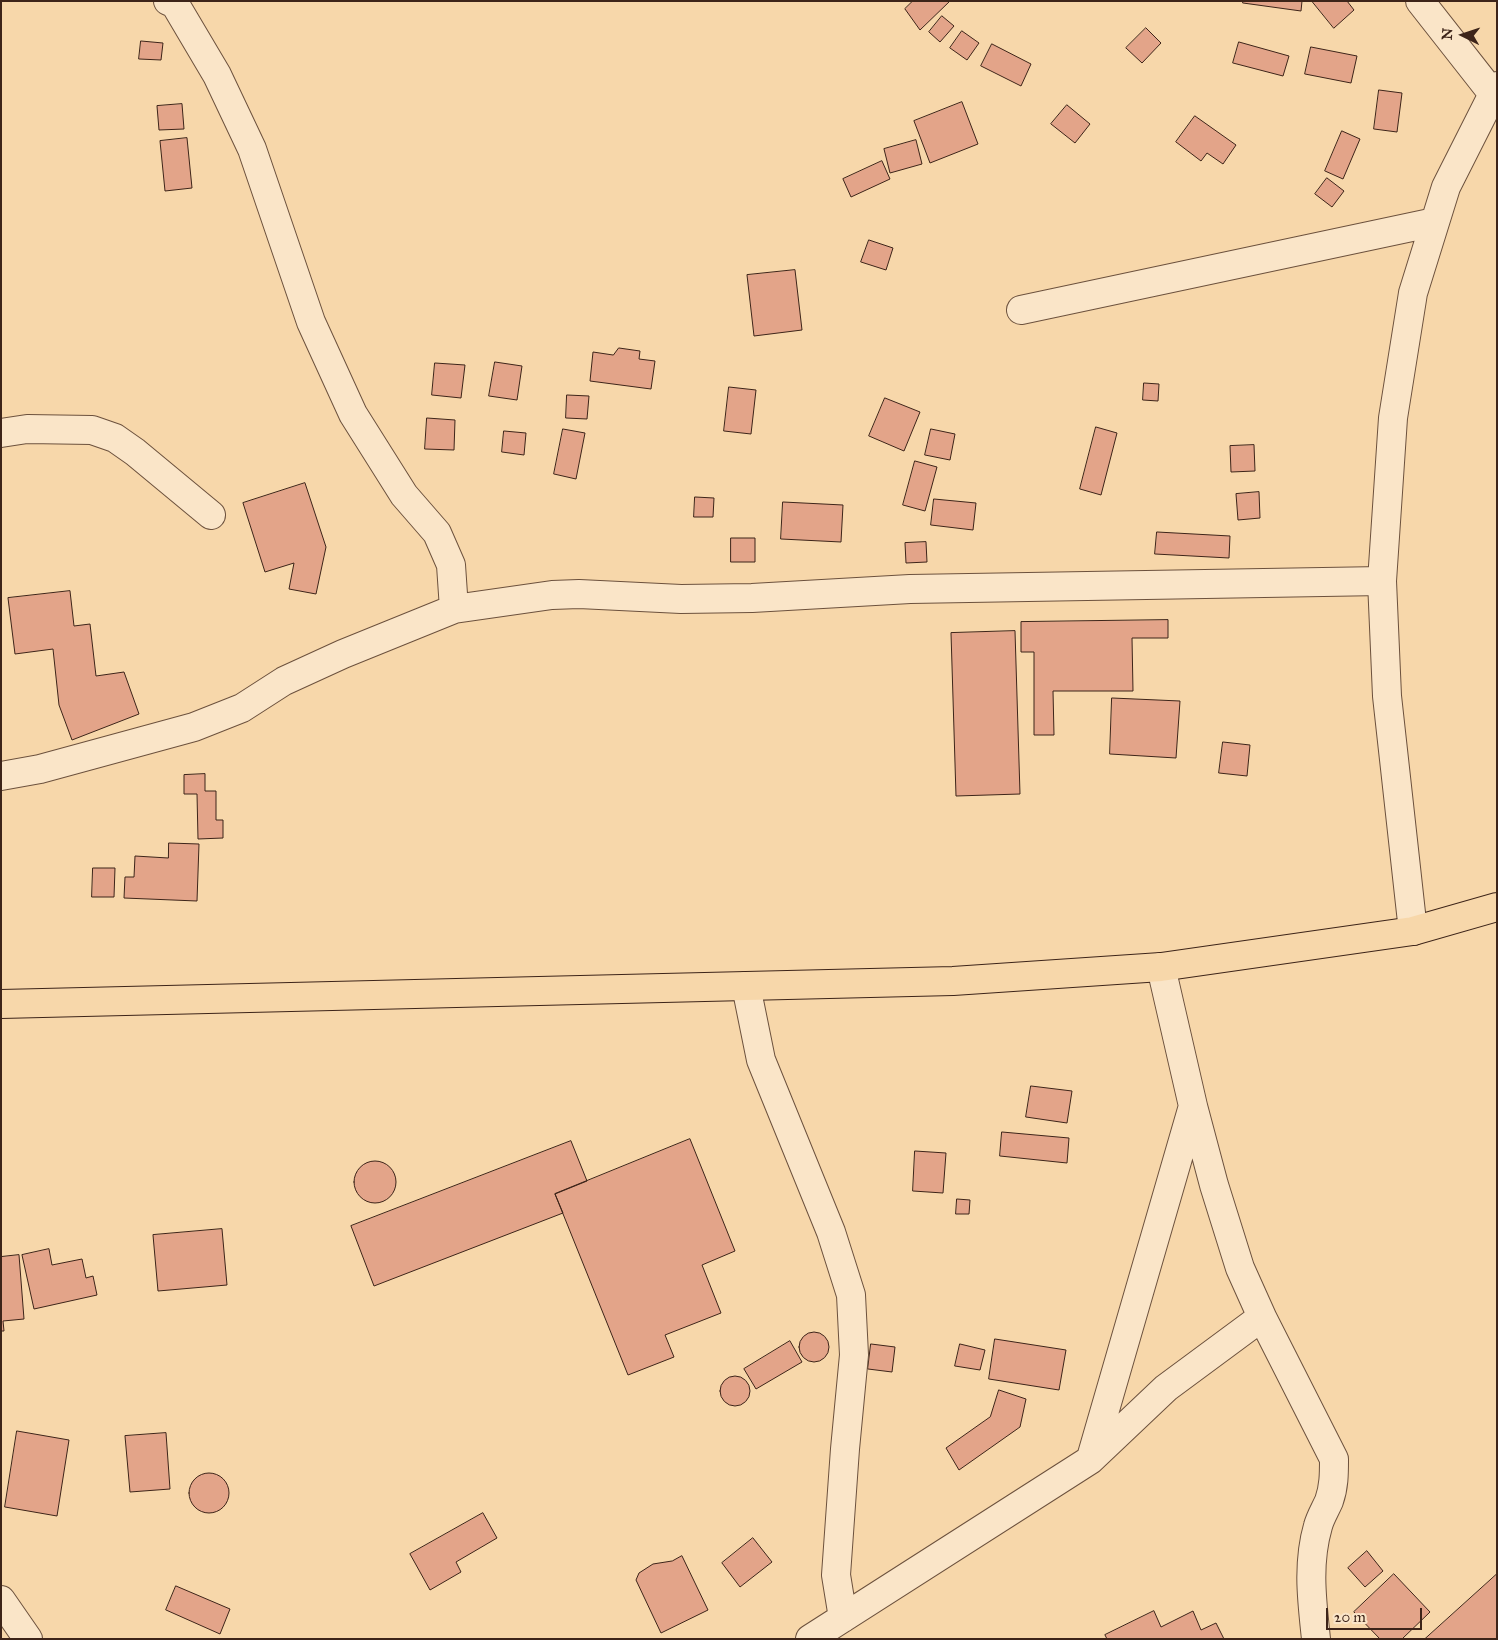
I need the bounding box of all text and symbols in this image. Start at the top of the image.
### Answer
north arrow [1438,10,1488,60]
text: N [1439,27,1456,40]
scale bar [1328,1598,1424,1630]
text: 20 m [1334,1608,1366,1626]

